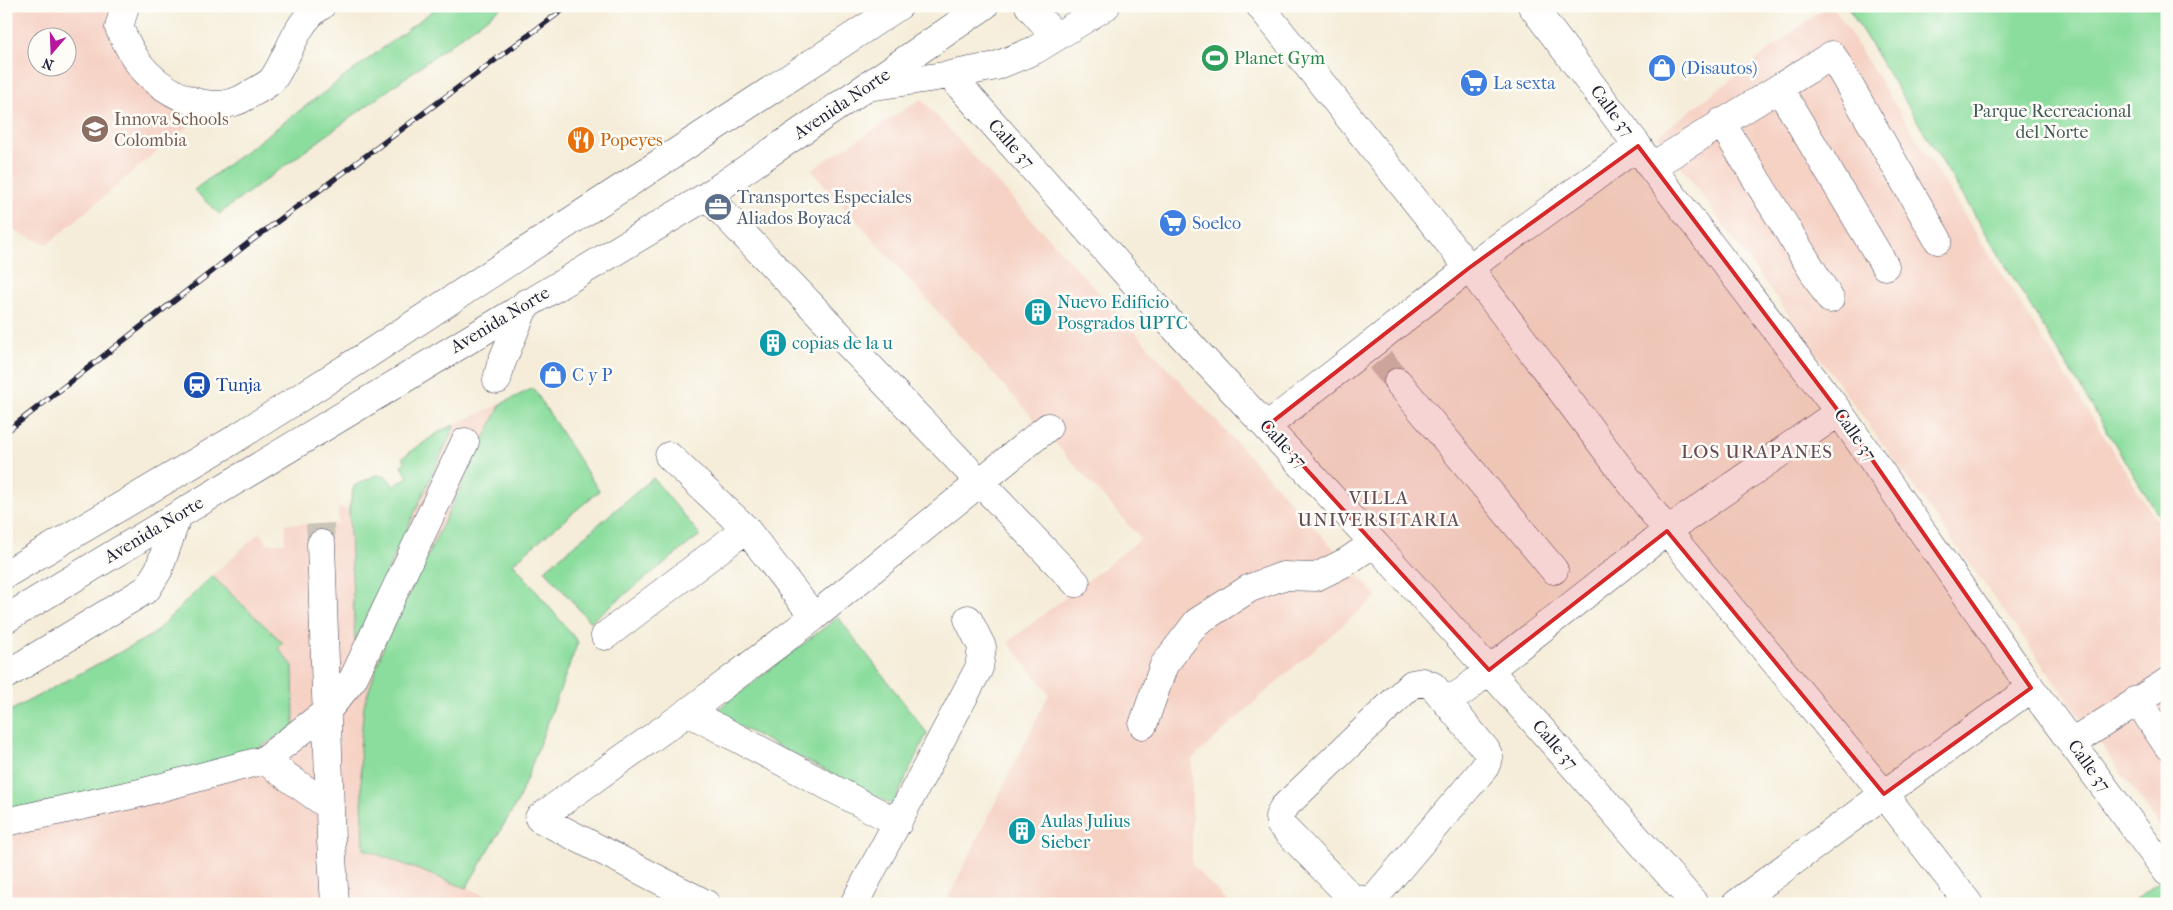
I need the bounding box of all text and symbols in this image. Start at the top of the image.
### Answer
north arrow [28,28,78,78]
sports icon: Planet Gym [1200,43,1230,73]
place label: Planet Gym [1234,48,1325,69]
shop icon: (Disautos) [1647,53,1677,83]
text: N [40,54,56,74]
place label: (Disautos) [1681,58,1757,79]
street label: Avenida Norte [789,64,894,145]
supermarket icon: La sexta [1459,68,1489,98]
place label: La sexta [1493,73,1556,94]
street label: Calle 37 [1586,81,1638,141]
park label: Parque Recreacional del Norte [1972,101,2132,143]
place label: Innova Schools Colombia [114,109,229,151]
school or university icon: Innova Schools Colombia [80,114,110,144]
street label: Calle 37 [983,115,1039,173]
restaurant icon: Popeyes [566,125,596,155]
place label: Popeyes [600,130,663,151]
place label: Transportes Especiales Aliados Boyacá [736,187,912,229]
office icon: Transportes Especiales Aliados Boyacá [703,192,733,222]
supermarket icon: Soelco [1158,208,1188,238]
place label: Soelco [1192,213,1241,234]
street label: Avenida Norte [446,282,553,358]
place label: Nuevo Edificio Posgrados UPTC [1057,292,1188,334]
building icon: Nuevo Edificio Posgrados UPTC [1023,297,1053,327]
building icon: copias de la u [758,328,788,358]
place label: copias de la u [792,333,893,354]
shop icon: C y P [538,360,568,390]
place label: C y P [572,365,612,386]
station icon: Tunja [182,370,212,400]
place label: Tunja [216,375,262,396]
street label: Calle 37 [1829,405,1881,465]
street label: Calle 37 [1255,415,1311,473]
district label: LOS URAPANES [1681,441,1833,463]
district label: VILLA UNIVERSITARIA [1298,487,1460,531]
street label: Avenida Norte [100,492,207,568]
street label: Calle 37 [1528,716,1583,774]
street label: Calle 37 [2063,736,2115,796]
place label: Aulas Julius Sieber [1040,811,1130,853]
building icon: Aulas Julius Sieber [1007,816,1037,846]

